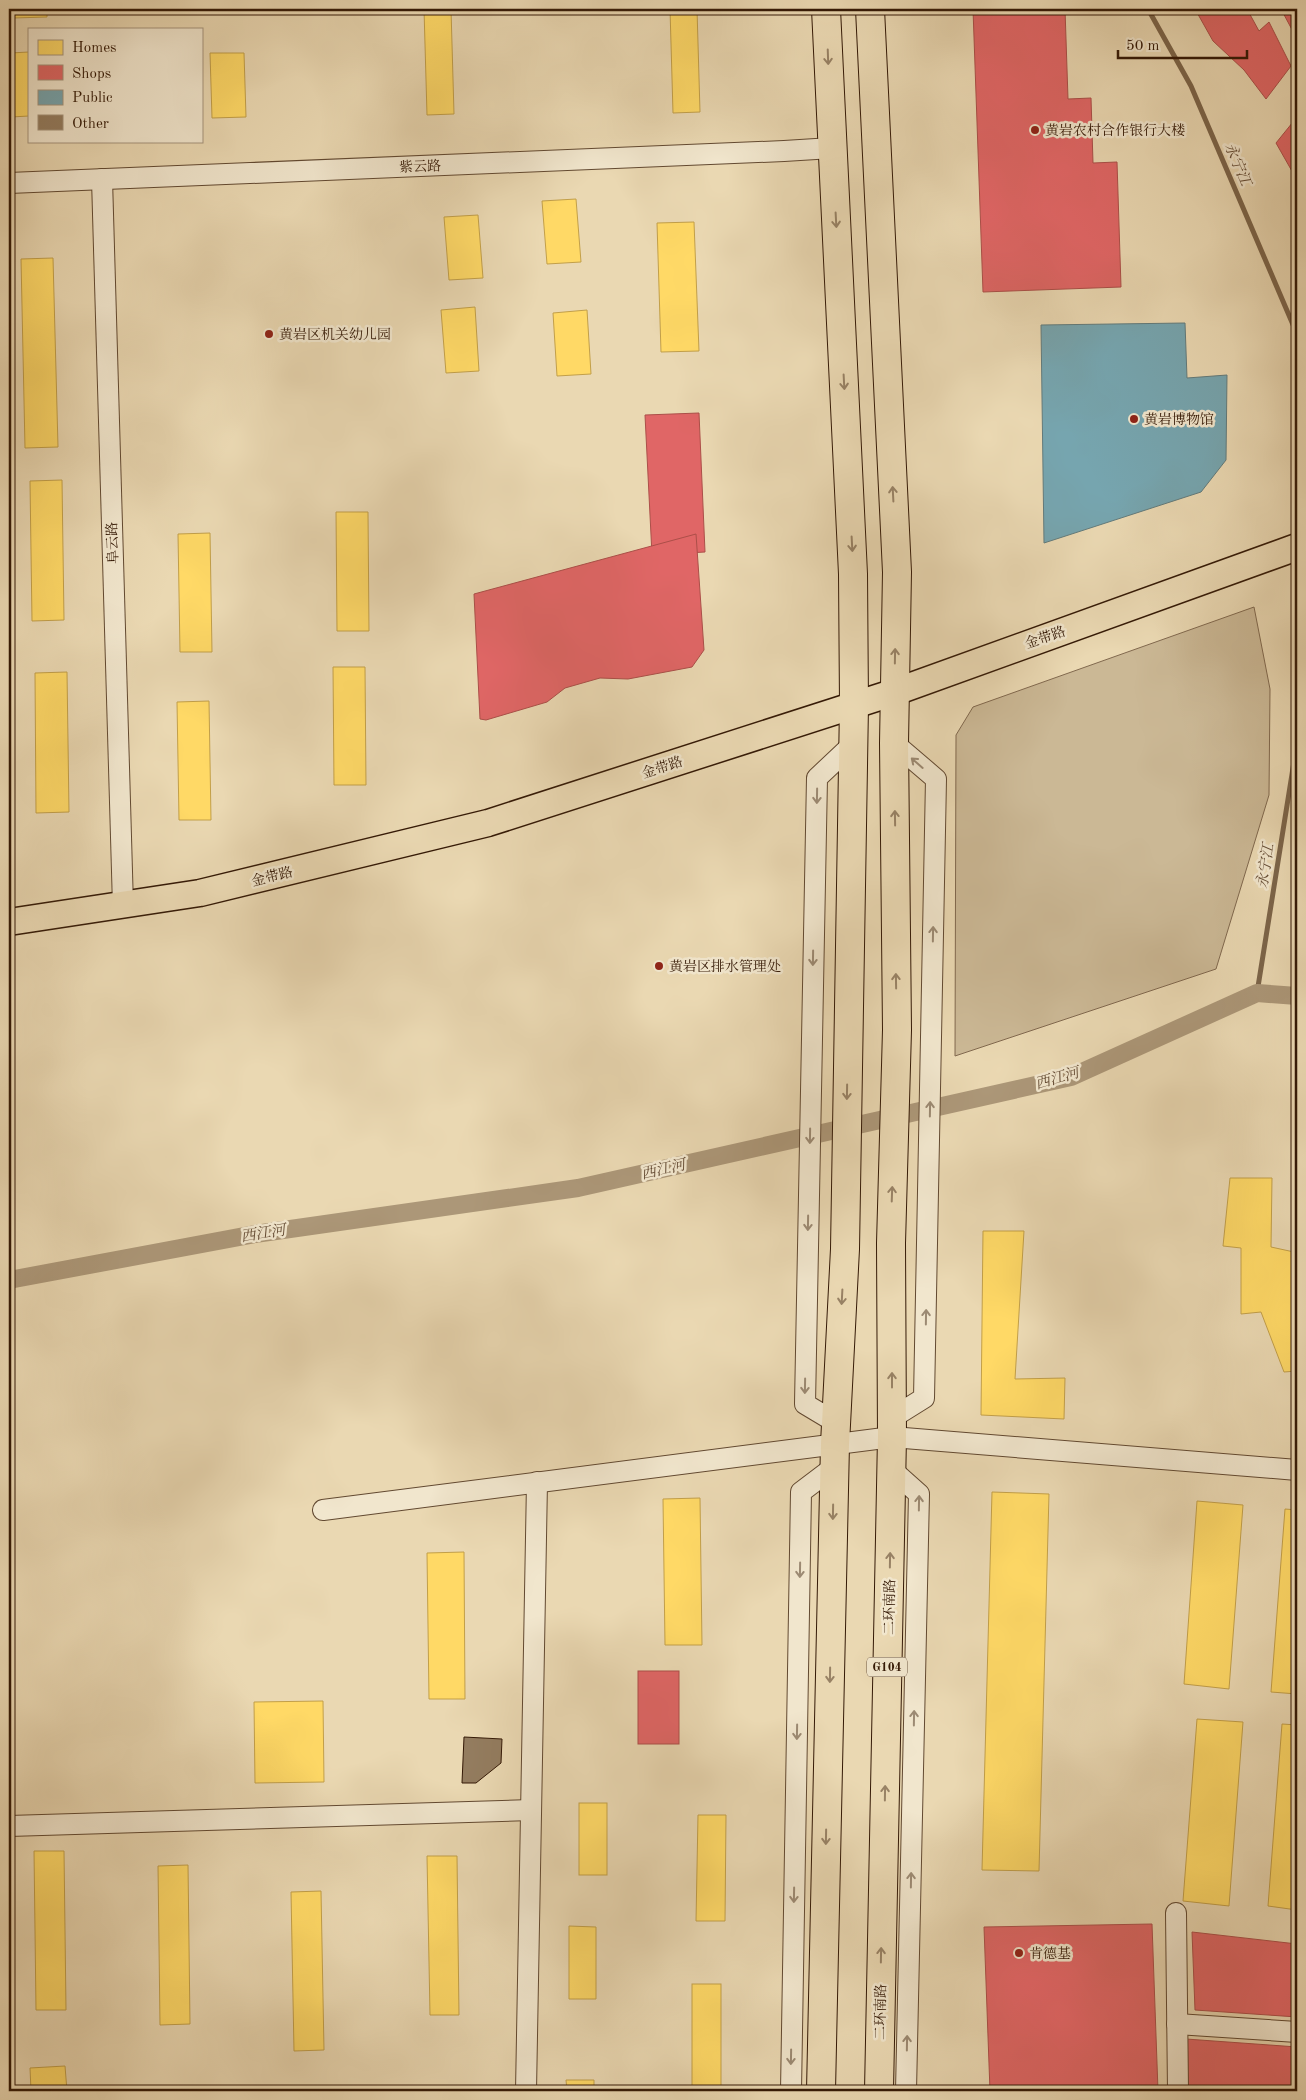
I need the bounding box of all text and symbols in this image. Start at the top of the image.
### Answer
legend [28,28,202,142]
scale bar [1118,28,1247,60]
text: 50 m [1126,39,1160,54]
text: Homes [72,41,117,56]
one-way arrow [824,49,833,65]
text: Shops [72,67,111,82]
text: Public [72,91,113,106]
text: Other [72,117,109,132]
place label: 黄岩农村合作银行大楼 [1045,123,1185,138]
marker: 黄岩农村合作银行大楼 [1029,124,1041,136]
water label: 永宁江 [1221,140,1255,190]
street label: 紫云路 [399,158,441,175]
one-way arrow [831,212,840,228]
place label: 黄岩区机关幼儿园 [279,327,391,342]
marker: 黄岩区机关幼儿园 [263,328,275,340]
one-way arrow [839,374,848,390]
place label: 黄岩博物馆 [1144,412,1214,427]
marker: 黄岩博物馆 [1128,413,1140,425]
one-way arrow [888,486,898,502]
street label: 阜云路 [104,522,121,564]
one-way arrow [847,536,856,552]
street label: 金带路 [1023,624,1067,651]
one-way arrow [890,648,900,664]
street label: 金带路 [640,754,684,781]
one-way arrow [911,757,924,768]
one-way arrow [812,788,821,804]
one-way arrow [890,811,900,827]
water label: 永宁江 [1254,841,1278,890]
street label: 金带路 [250,864,294,889]
one-way arrow [928,927,938,943]
one-way arrow [808,950,818,966]
place label: 黄岩区排水管理处 [669,959,781,974]
marker: 黄岩区排水管理处 [653,960,665,972]
one-way arrow [892,973,901,989]
water label: 西江河 [1033,1063,1084,1093]
one-way arrow [842,1084,852,1100]
one-way arrow [925,1101,934,1117]
one-way arrow [805,1128,815,1144]
water label: 西江河 [639,1155,690,1183]
one-way arrow [887,1186,897,1202]
one-way arrow [804,1215,813,1231]
water label: 西江河 [240,1221,290,1245]
one-way arrow [838,1289,847,1305]
one-way arrow [921,1310,931,1326]
one-way arrow [887,1372,897,1388]
one-way arrow [801,1377,810,1393]
one-way arrow [914,1495,923,1511]
one-way arrow [828,1504,838,1520]
one-way arrow [885,1552,894,1568]
one-way arrow [795,1561,805,1577]
street label: 二环南路 [882,1579,897,1635]
road number: G104 [867,1658,907,1676]
one-way arrow [825,1666,835,1682]
one-way arrow [909,1710,919,1726]
one-way arrow [792,1724,802,1740]
one-way arrow [880,1785,890,1801]
one-way arrow [822,1829,831,1845]
one-way arrow [906,1872,916,1888]
one-way arrow [789,1886,799,1902]
place label: 肯德基 [1029,1946,1071,1961]
one-way arrow [877,1947,886,1963]
marker: 肯德基 [1013,1947,1025,1959]
street label: 二环南路 [873,1984,888,2040]
one-way arrow [903,2035,912,2051]
one-way arrow [787,2049,796,2065]

